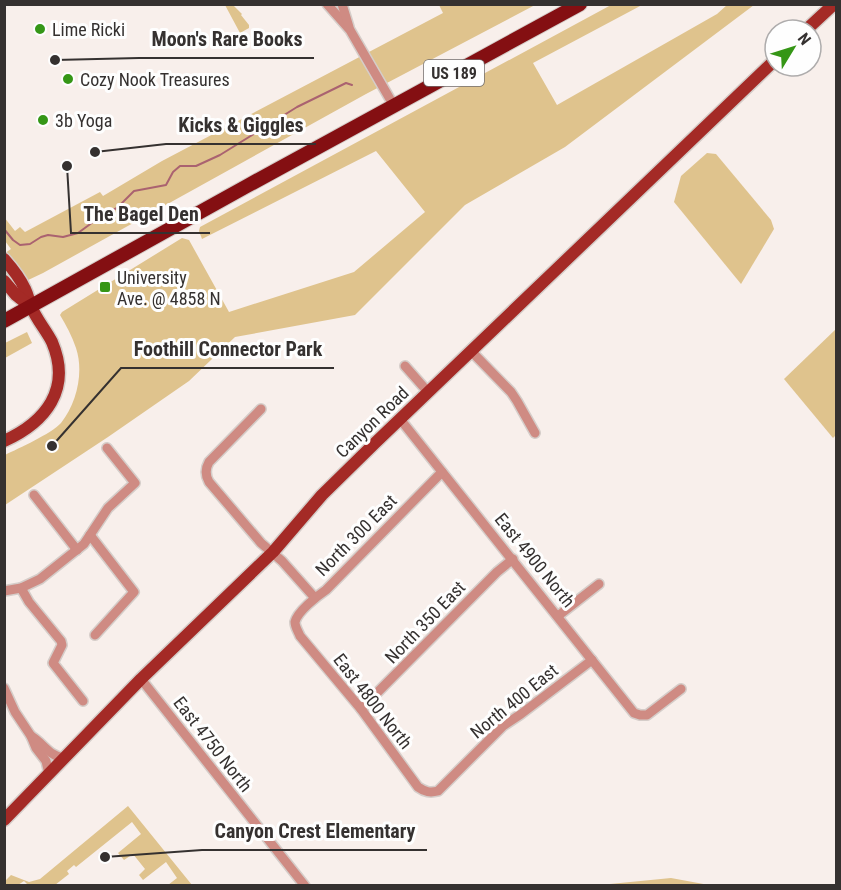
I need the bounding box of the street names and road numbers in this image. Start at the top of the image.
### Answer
road number: US 189 [424,60,484,86]
street label: Canyon Road [331,382,413,462]
street label: North 300 East [311,490,401,580]
street label: East 4900 North [491,509,579,611]
street label: North 350 East [381,577,469,667]
street label: East 4800 North [329,649,417,753]
street label: North 400 East [466,659,562,743]
street label: East 4750 North [169,692,257,796]

